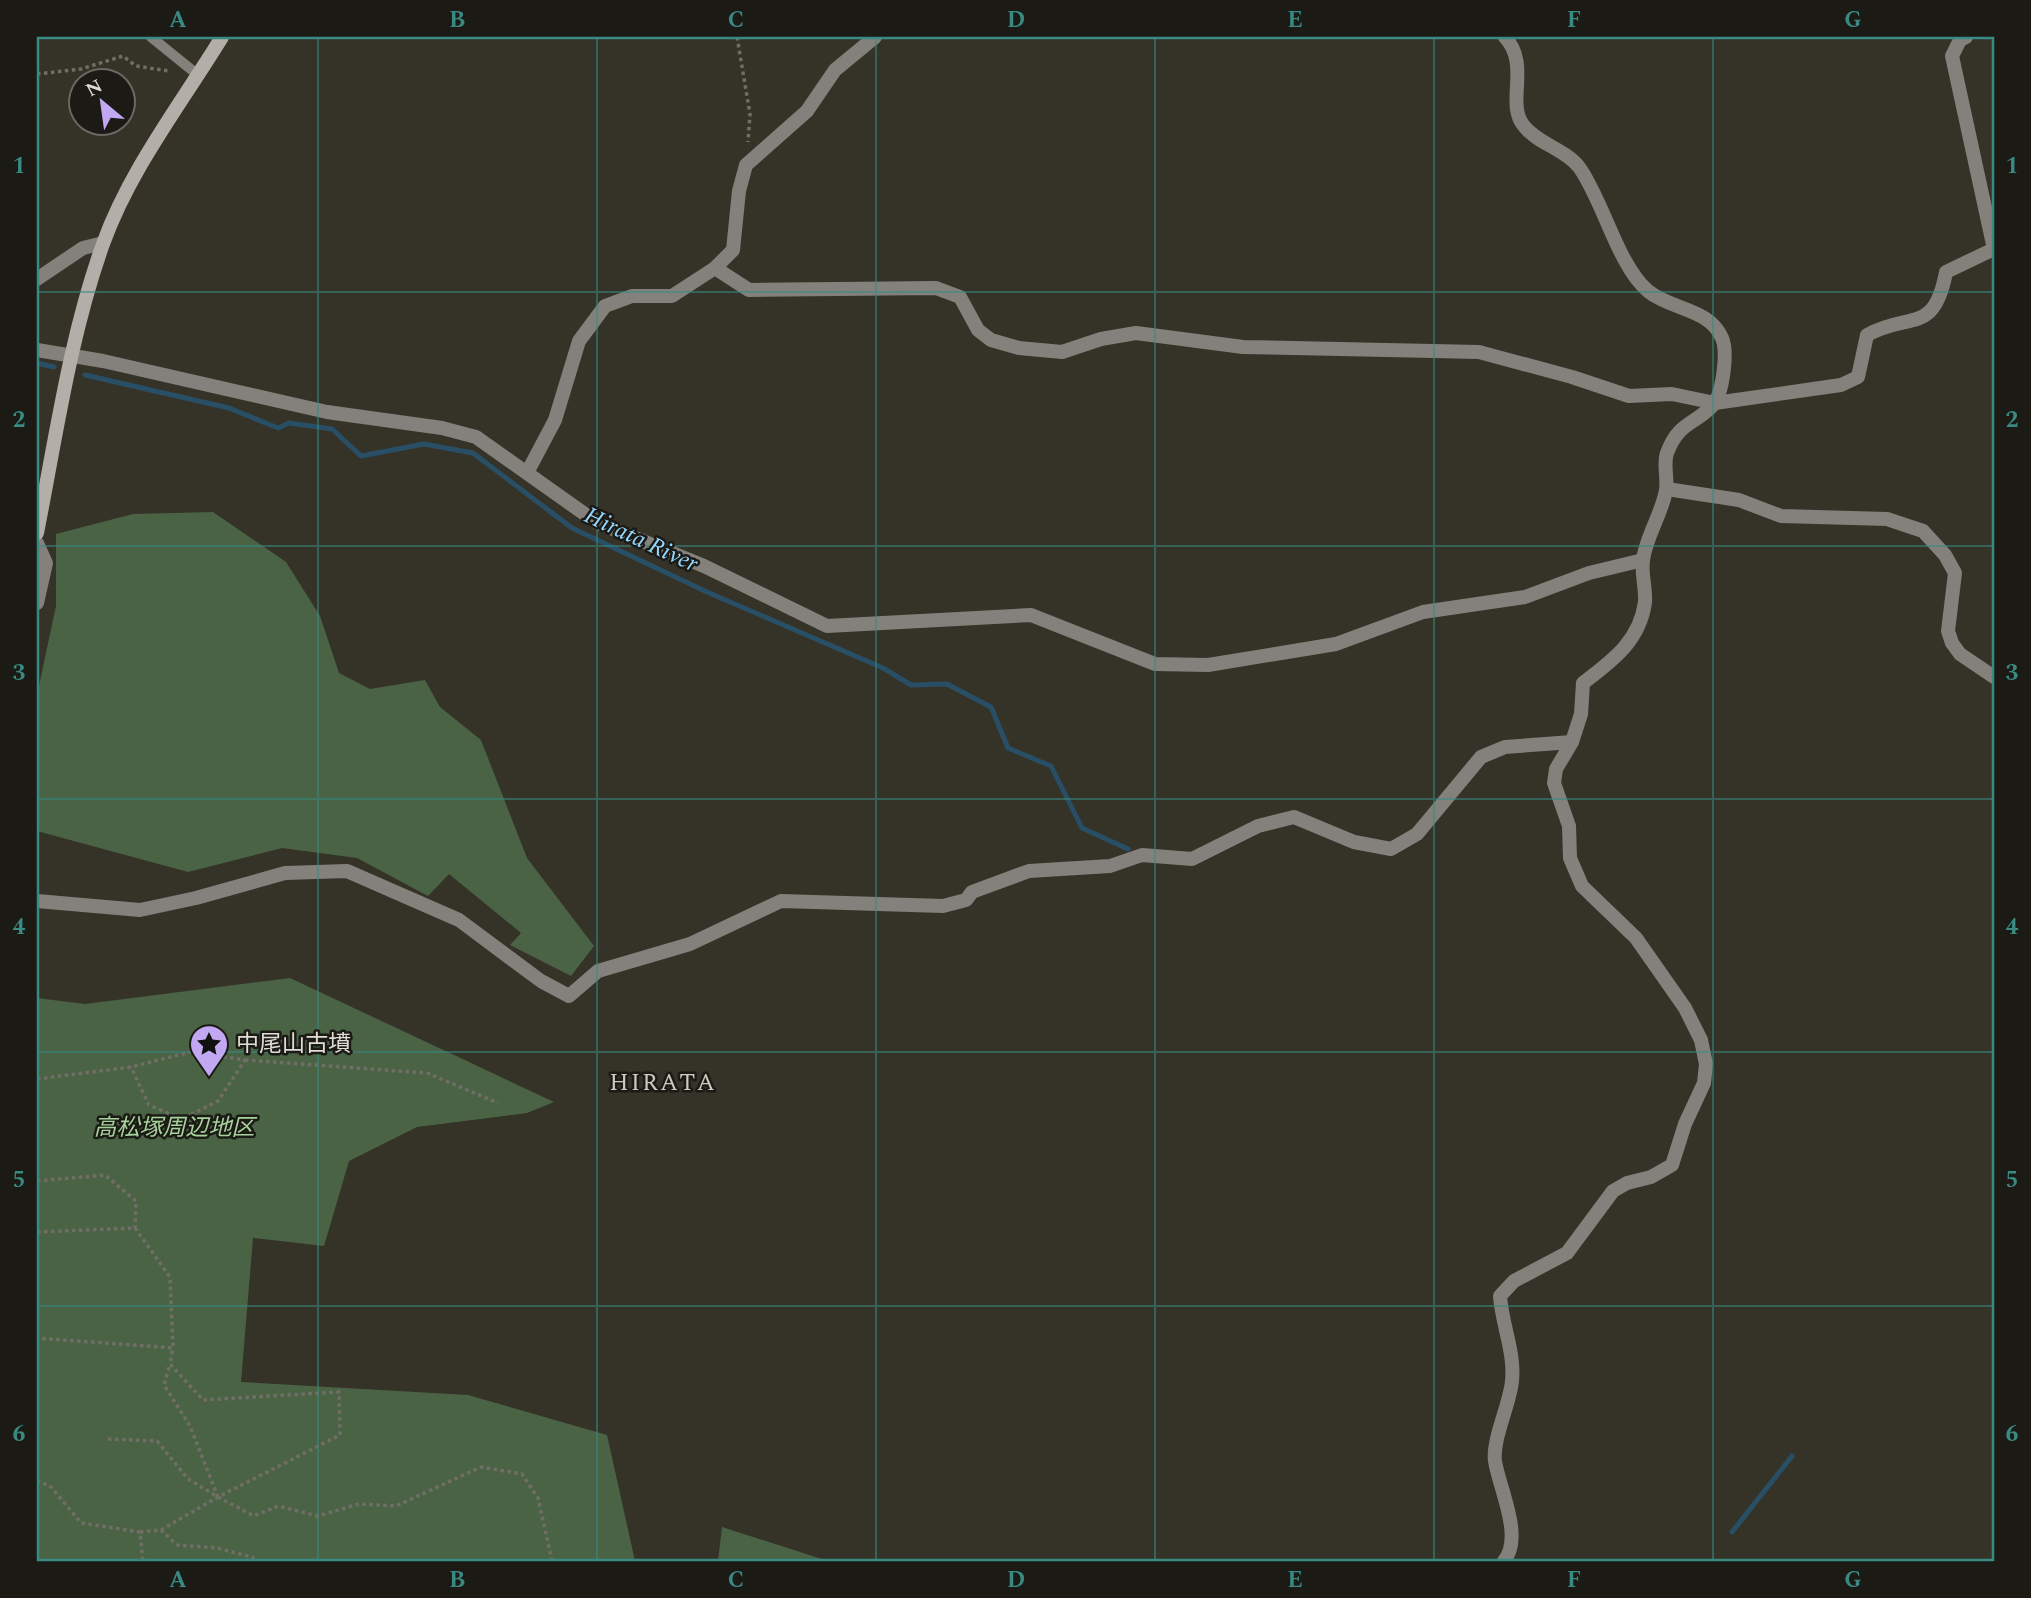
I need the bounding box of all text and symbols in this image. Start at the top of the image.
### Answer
text: A [169,3,187,38]
text: B [449,3,465,38]
text: C [728,3,744,38]
text: D [1007,3,1025,38]
text: E [1287,3,1303,38]
text: F [1567,3,1581,38]
text: G [1844,3,1862,38]
north arrow [66,66,136,136]
text: N [81,72,108,105]
text: 1 [13,149,25,184]
text: 1 [2006,149,2018,184]
text: 2 [13,403,26,438]
text: 2 [2006,403,2019,438]
water label: Hirata River [578,498,705,582]
text: 3 [13,656,26,691]
text: 3 [2006,656,2019,691]
text: 4 [13,910,26,945]
text: 4 [2006,910,2019,945]
place icon: 中尾山古墳 [188,1023,230,1078]
place label: 中尾山古墳 [236,1027,351,1062]
district label: HIRATA [609,1065,717,1101]
park label: 高松塚周辺地区 [94,1111,258,1146]
text: 5 [13,1163,25,1198]
text: 5 [2006,1163,2018,1198]
text: 6 [13,1417,26,1452]
text: 6 [2006,1417,2019,1452]
text: A [169,1563,187,1598]
text: B [449,1563,465,1598]
text: C [728,1563,744,1598]
text: D [1007,1563,1025,1598]
text: E [1287,1563,1303,1598]
text: F [1567,1563,1581,1598]
text: G [1844,1563,1862,1598]

